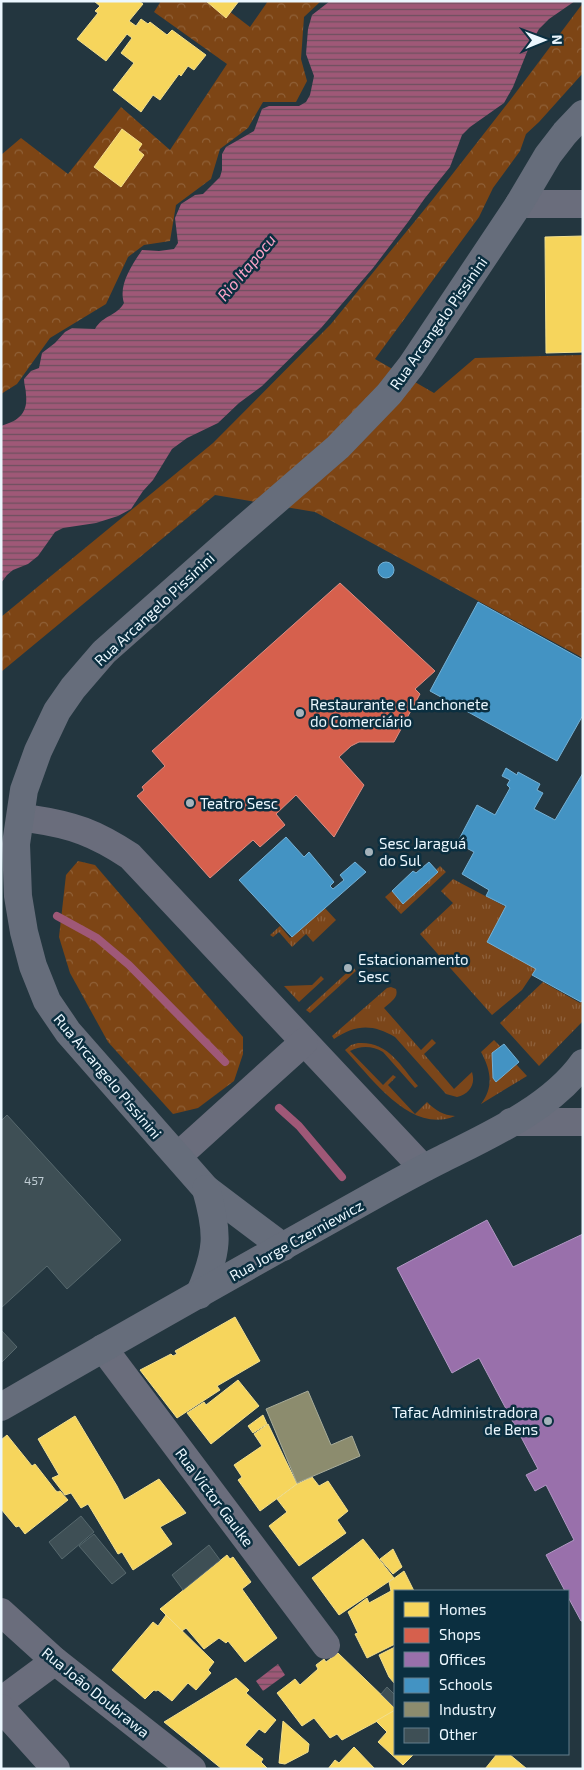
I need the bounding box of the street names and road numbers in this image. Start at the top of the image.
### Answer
street label: Rua Arcangelo Pissinini [385,253,491,393]
street label: Rua Arcangelo Pissinini [90,549,218,669]
street label: Rua Arcangelo Pissinini [50,1010,166,1142]
street label: Rua Jorge Czerniewicz [226,1196,366,1284]
street label: Rua Victor Gaulke [172,1444,258,1550]
street label: Rua João Doubrawa [39,1643,153,1741]

